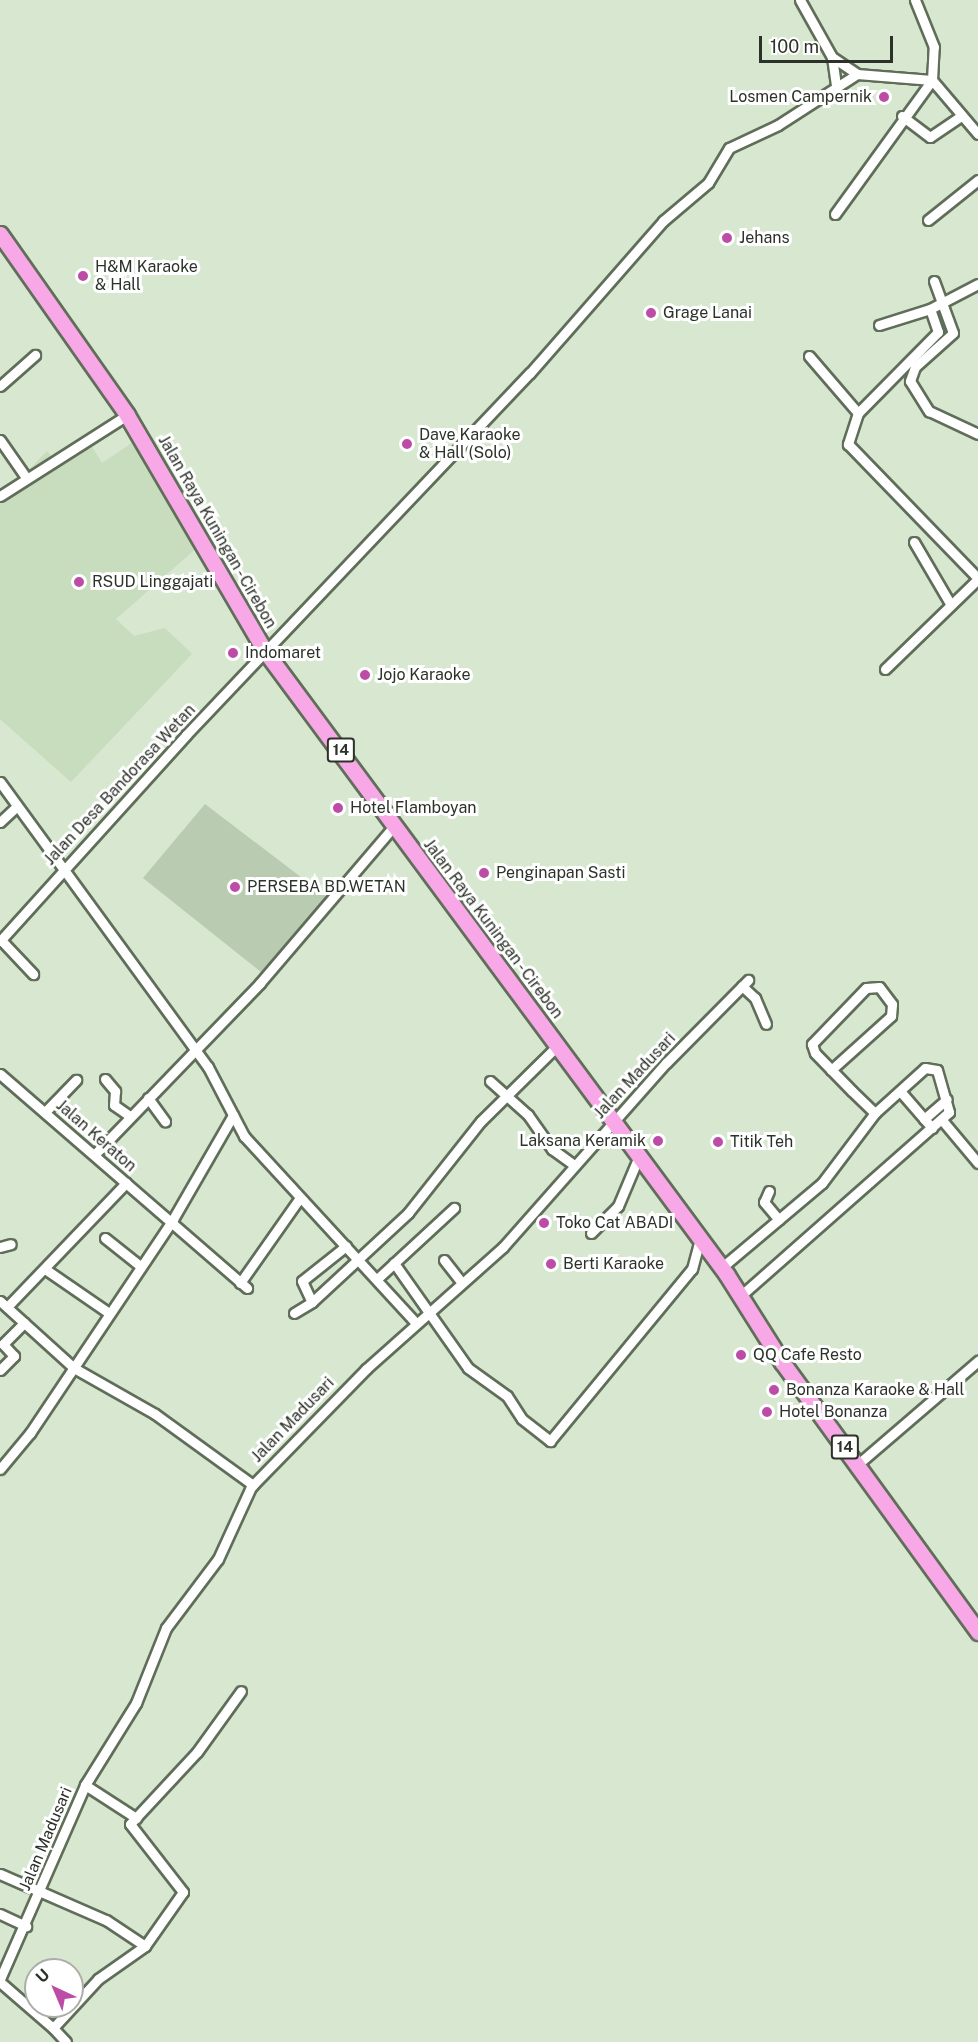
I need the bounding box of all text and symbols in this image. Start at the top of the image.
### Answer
scale bar [762,24,896,62]
text: 100 m [770,36,819,57]
place label: Losmen Campernik [729,87,872,107]
marker: Losmen Campernik [877,90,891,104]
place label: Jehans [739,228,790,248]
marker: Jehans [720,231,734,245]
place label: H&M Karaoke & Hall [95,257,198,295]
marker: H&M Karaoke & Hall [76,269,90,283]
place label: Grage Lanai [663,303,752,323]
marker: Grage Lanai [644,306,658,320]
place label: Dave Karaoke & Hall (Solo) [419,425,521,463]
street label: Jalan Raya Kuningan - Cirebon [153,430,281,634]
marker: Dave Karaoke & Hall (Solo) [400,437,414,451]
place label: RSUD Linggajati [92,572,213,592]
marker: RSUD Linggajati [70,573,88,591]
place label: Indomaret [245,643,321,663]
marker: Indomaret [226,646,240,660]
place label: Jojo Karaoke [377,665,471,685]
marker: Jojo Karaoke [358,668,372,682]
street label: Jalan Desa Bandorasa Wetan [40,700,200,870]
road number: 14 [326,738,356,762]
place label: Hotel Flamboyan [350,798,477,818]
marker: Hotel Flamboyan [331,801,345,815]
street label: Jalan Raya Kuningan - Cirebon [418,834,568,1024]
place label: Penginapan Sasti [496,863,625,883]
marker: Penginapan Sasti [477,866,491,880]
place label: PERSEBA BD.WETAN [247,877,406,897]
marker: PERSEBA BD.WETAN [228,880,242,894]
street label: Jalan Madusari [590,1029,680,1123]
street label: Jalan Keraton [52,1096,140,1176]
place label: Laksana Keramik [519,1131,646,1151]
place label: Titik Teh [730,1132,793,1152]
marker: Laksana Keramik [651,1134,665,1148]
marker: Titik Teh [711,1135,725,1149]
place label: Toko Cat ABADI [556,1213,673,1233]
marker: Toko Cat ABADI [537,1216,551,1230]
place label: Berti Karaoke [563,1254,664,1274]
marker: Berti Karaoke [544,1257,558,1271]
place label: QQ Cafe Resto [753,1345,862,1365]
marker: QQ Cafe Resto [734,1348,748,1362]
street label: Jalan Madusari [248,1373,338,1467]
place label: Bonanza Karaoke & Hall [786,1380,964,1400]
marker: Bonanza Karaoke & Hall [767,1383,781,1397]
place label: Hotel Bonanza [779,1402,887,1422]
marker: Hotel Bonanza [760,1405,774,1419]
road number: 14 [830,1435,860,1459]
street label: Jalan Madusari [16,1784,76,1894]
north arrow [24,1958,84,2018]
text: U [32,1965,53,1987]

